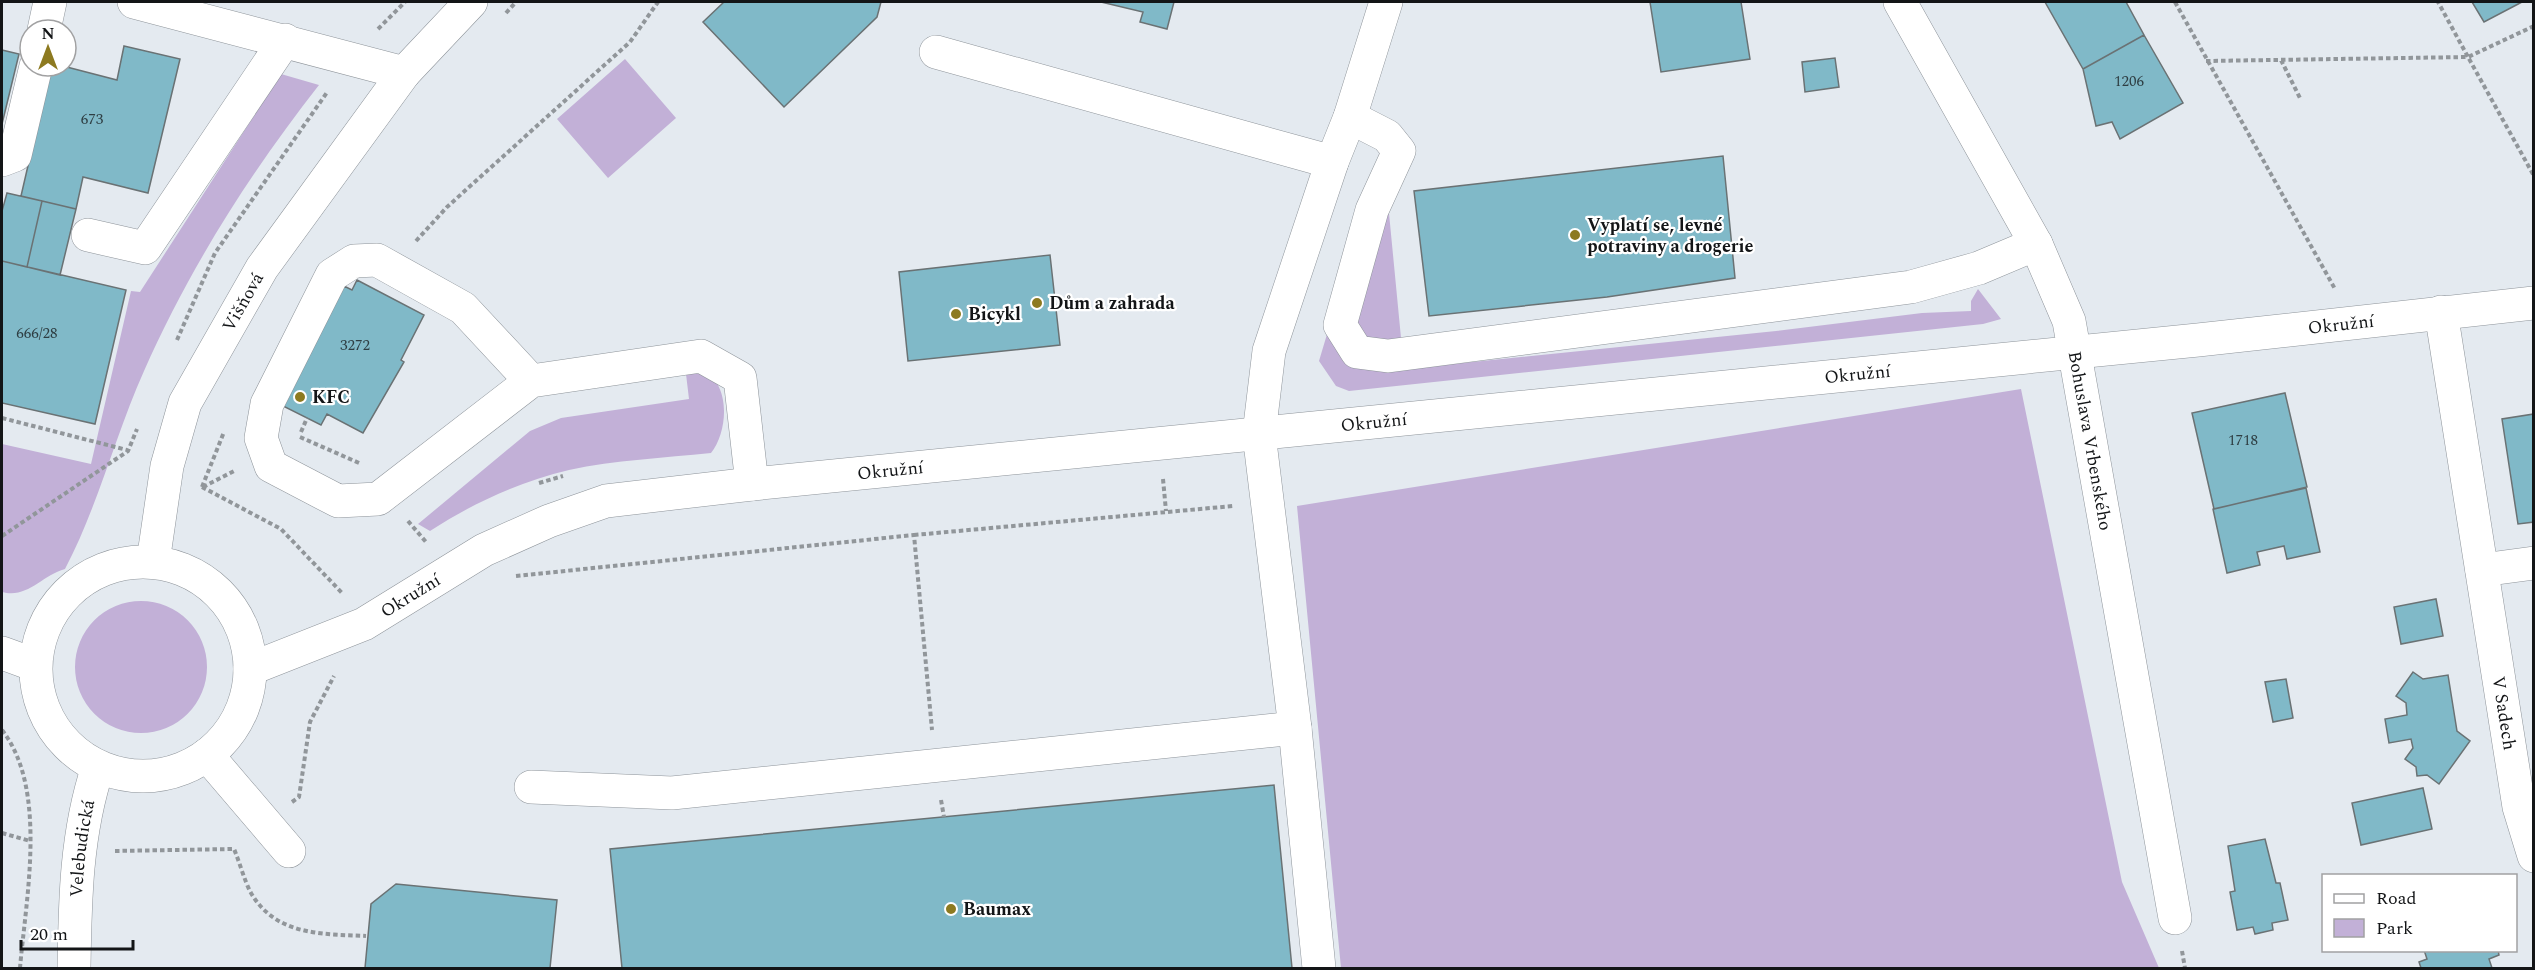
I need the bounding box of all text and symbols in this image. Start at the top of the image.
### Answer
north arrow [18,18,78,78]
text: N [41,22,55,46]
house number: 1206 [2114,70,2144,93]
house number: 673 [81,108,104,131]
place label: Vyplatí se, levné potraviny a drogerie [1587,212,1753,260]
marker: Vyplatí se, levné potraviny a drogerie [1568,228,1582,242]
street label: Višňová [215,267,271,337]
place label: Dům a zahrada [1049,290,1175,317]
marker: Dům a zahrada [1030,296,1044,310]
place label: Bicykl [968,301,1021,328]
marker: Bicykl [949,307,963,321]
street label: Okružní [2306,308,2377,342]
house number: 666/28 [16,322,58,345]
house number: 3272 [340,334,370,357]
street label: Bohuslava Vrbenského [2061,349,2119,533]
street label: Okružní [1823,358,1893,391]
place label: KFC [312,384,350,411]
marker: KFC [293,390,307,404]
street label: Okružní [1339,406,1410,439]
house number: 1718 [2228,429,2258,452]
street label: Okružní [856,454,926,487]
street label: Okružní [375,566,447,625]
street label: V Sadech [2485,674,2523,752]
street label: Velebudická [63,797,102,898]
legend [2322,874,2517,952]
text: Road [2376,885,2417,912]
place label: Baumax [963,896,1031,923]
marker: Baumax [944,902,958,916]
scale bar [21,913,134,951]
text: Park [2376,915,2413,942]
text: 20 m [30,921,68,948]

